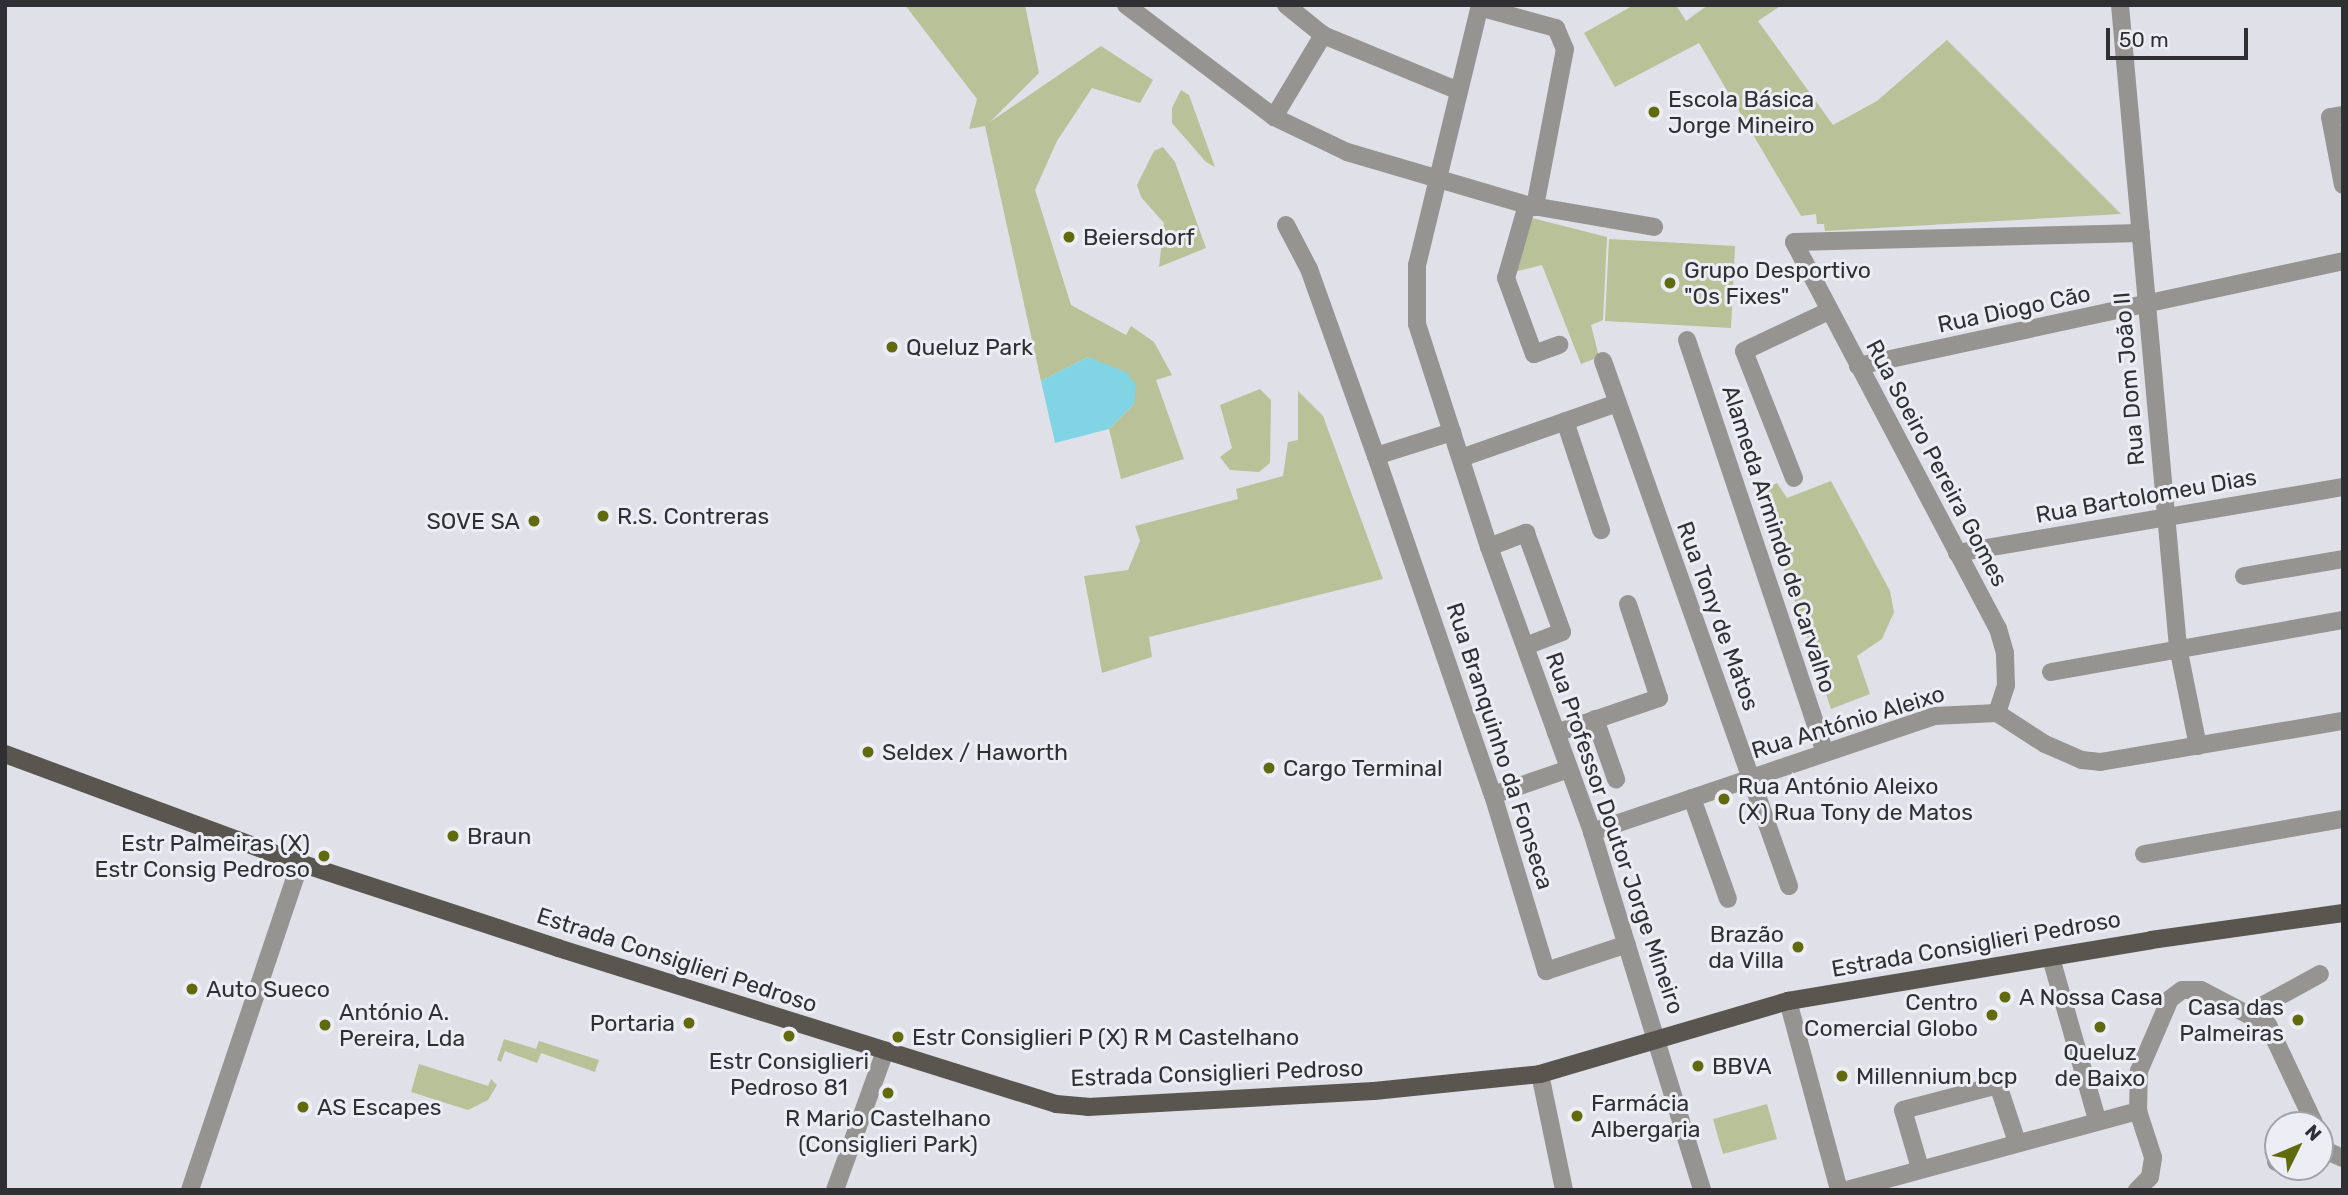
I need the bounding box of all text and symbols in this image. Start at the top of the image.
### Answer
scale bar [2110,14,2252,58]
text: 50 m [2119,27,2169,52]
place label: Escola Básica Jorge Mineiro [1668,85,1814,139]
marker: Escola Básica Jorge Mineiro [1646,104,1662,120]
place label: Beiersdorf [1083,223,1195,251]
marker: Beiersdorf [1061,229,1077,245]
place label: Grupo Desportivo "Os Fixes" [1684,256,1871,310]
marker: Grupo Desportivo "Os Fixes" [1662,275,1678,291]
street label: Rua Diogo Cão [1935,279,2093,339]
street label: Rua Dom João II [2108,291,2150,467]
place label: Queluz Park [906,333,1033,361]
street label: Rua Soeiro Pereira Gomes [1860,335,2014,591]
marker: Queluz Park [884,339,900,355]
street label: Alameda Armindo de Carvalho [1716,381,1842,697]
street label: Rua Bartolomeu Dias [2033,463,2259,529]
place label: R.S. Contreras [617,502,769,530]
place label: SOVE SA [426,507,520,535]
marker: R.S. Contreras [595,508,611,524]
marker: SOVE SA [526,513,542,529]
street label: Rua Tony de Matos [1671,517,1765,715]
street label: Rua Branquinho da Fonseca [1441,599,1559,893]
street label: Rua Professor Doutor Jorge Mineiro [1540,648,1690,1018]
street label: Rua António Aleixo [1748,679,1948,765]
place label: Seldex / Haworth [882,738,1068,766]
marker: Seldex / Haworth [860,744,876,760]
place label: Cargo Terminal [1283,754,1443,782]
marker: Cargo Terminal [1261,760,1277,776]
place label: Rua António Aleixo (X) Rua Tony de Matos [1738,772,1974,826]
marker: Rua António Aleixo (X) Rua Tony de Matos [1716,791,1732,807]
place label: Braun [467,822,531,850]
marker: Braun [445,828,461,844]
place label: Estr Palmeiras (X) Estr Consig Pedroso [94,829,310,883]
marker: Estr Palmeiras (X) Estr Consig Pedroso [316,848,332,864]
street label: Estrada Consiglieri Pedroso [533,902,821,1018]
street label: Estrada Consiglieri Pedroso [1829,905,2123,983]
place label: Brazão da Villa [1708,920,1784,974]
marker: Brazão da Villa [1790,939,1806,955]
place label: Auto Sueco [206,975,330,1003]
marker: Auto Sueco [184,981,200,997]
place label: A Nossa Casa [2019,983,2163,1011]
place label: Centro Comercial Globo [1804,988,1978,1042]
marker: A Nossa Casa [1997,989,2013,1005]
place label: Casa das Palmeiras [2179,993,2284,1047]
place label: António A. Pereira, Lda [339,998,465,1052]
marker: Centro Comercial Globo [1984,1007,2000,1023]
place label: Portaria [590,1009,675,1037]
marker: Casa das Palmeiras [2290,1012,2306,1028]
marker: Portaria [681,1015,697,1031]
marker: António A. Pereira, Lda [317,1017,333,1033]
marker: Queluz de Baixo [2092,1019,2108,1035]
place label: Estr Consiglieri P (X) R M Castelhano [912,1023,1300,1051]
marker: Estr Consiglieri Pedroso 81 [781,1028,797,1044]
marker: Estr Consiglieri P (X) R M Castelhano [890,1029,906,1045]
place label: Queluz de Baixo [2054,1038,2146,1092]
place label: Estr Consiglieri Pedroso 81 [709,1047,869,1101]
place label: BBVA [1712,1052,1772,1080]
street label: Estrada Consiglieri Pedroso [1070,1054,1364,1092]
marker: BBVA [1690,1058,1706,1074]
place label: Millennium bcp [1856,1062,2017,1090]
marker: Millennium bcp [1834,1068,1850,1084]
marker: R Mario Castelhano (Consiglieri Park) [880,1085,896,1101]
place label: Farmácia Albergaria [1591,1089,1700,1143]
place label: AS Escapes [317,1093,441,1121]
marker: AS Escapes [295,1099,311,1115]
place label: R Mario Castelhano (Consiglieri Park) [785,1104,991,1158]
marker: Farmácia Albergaria [1569,1108,1585,1124]
north arrow [2264,1111,2334,1181]
text: N [2300,1120,2326,1146]

